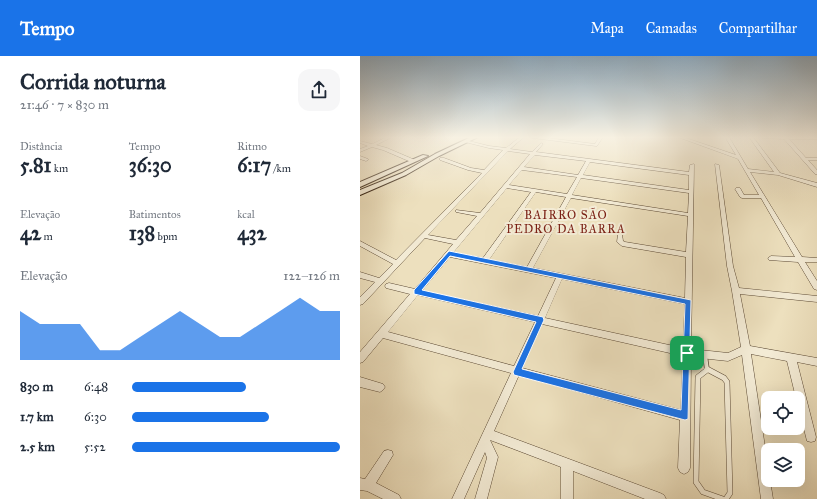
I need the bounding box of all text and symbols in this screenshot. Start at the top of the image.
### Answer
text: Tempo [20,17,75,40]
text: Mapa [590,20,624,37]
text: Camadas [646,20,697,37]
text: Compartilhar [719,20,797,37]
text: Corrida noturna [20,68,166,95]
button: share [298,69,340,111]
text: 21:46 · 7 × 830 m [20,97,109,113]
text: Distância [20,140,63,153]
text: Tempo [129,140,160,153]
text: Ritmo [237,140,267,153]
text: 5.81 [20,153,51,177]
text: 36:30 [129,153,172,177]
text: 6:17 [237,153,271,177]
text: km [51,162,68,175]
text: /km [271,162,291,175]
district label: BAIRRO SÃO PEDRO DA BARRA [506,207,626,236]
text: Elevação [20,208,60,221]
text: Batimentos [129,208,181,221]
text: kcal [237,208,255,221]
text: 42 [20,221,41,245]
text: 138 [129,221,155,245]
text: 432 [237,221,266,245]
text: m [41,230,53,243]
text: bpm [155,230,178,243]
text: Elevação [20,268,67,284]
text: 122–126 m [283,268,340,284]
pin [670,336,704,370]
icon: arrive [676,342,698,364]
text: 830 m [20,379,53,395]
text: 6:48 [84,379,108,395]
map controls [761,391,805,487]
button: locate [761,391,805,435]
text: 1.7 km [20,409,54,425]
text: 6:30 [84,409,107,425]
text: 2.5 km [20,439,55,455]
text: 5:52 [84,439,106,455]
button: layers [761,443,805,487]

